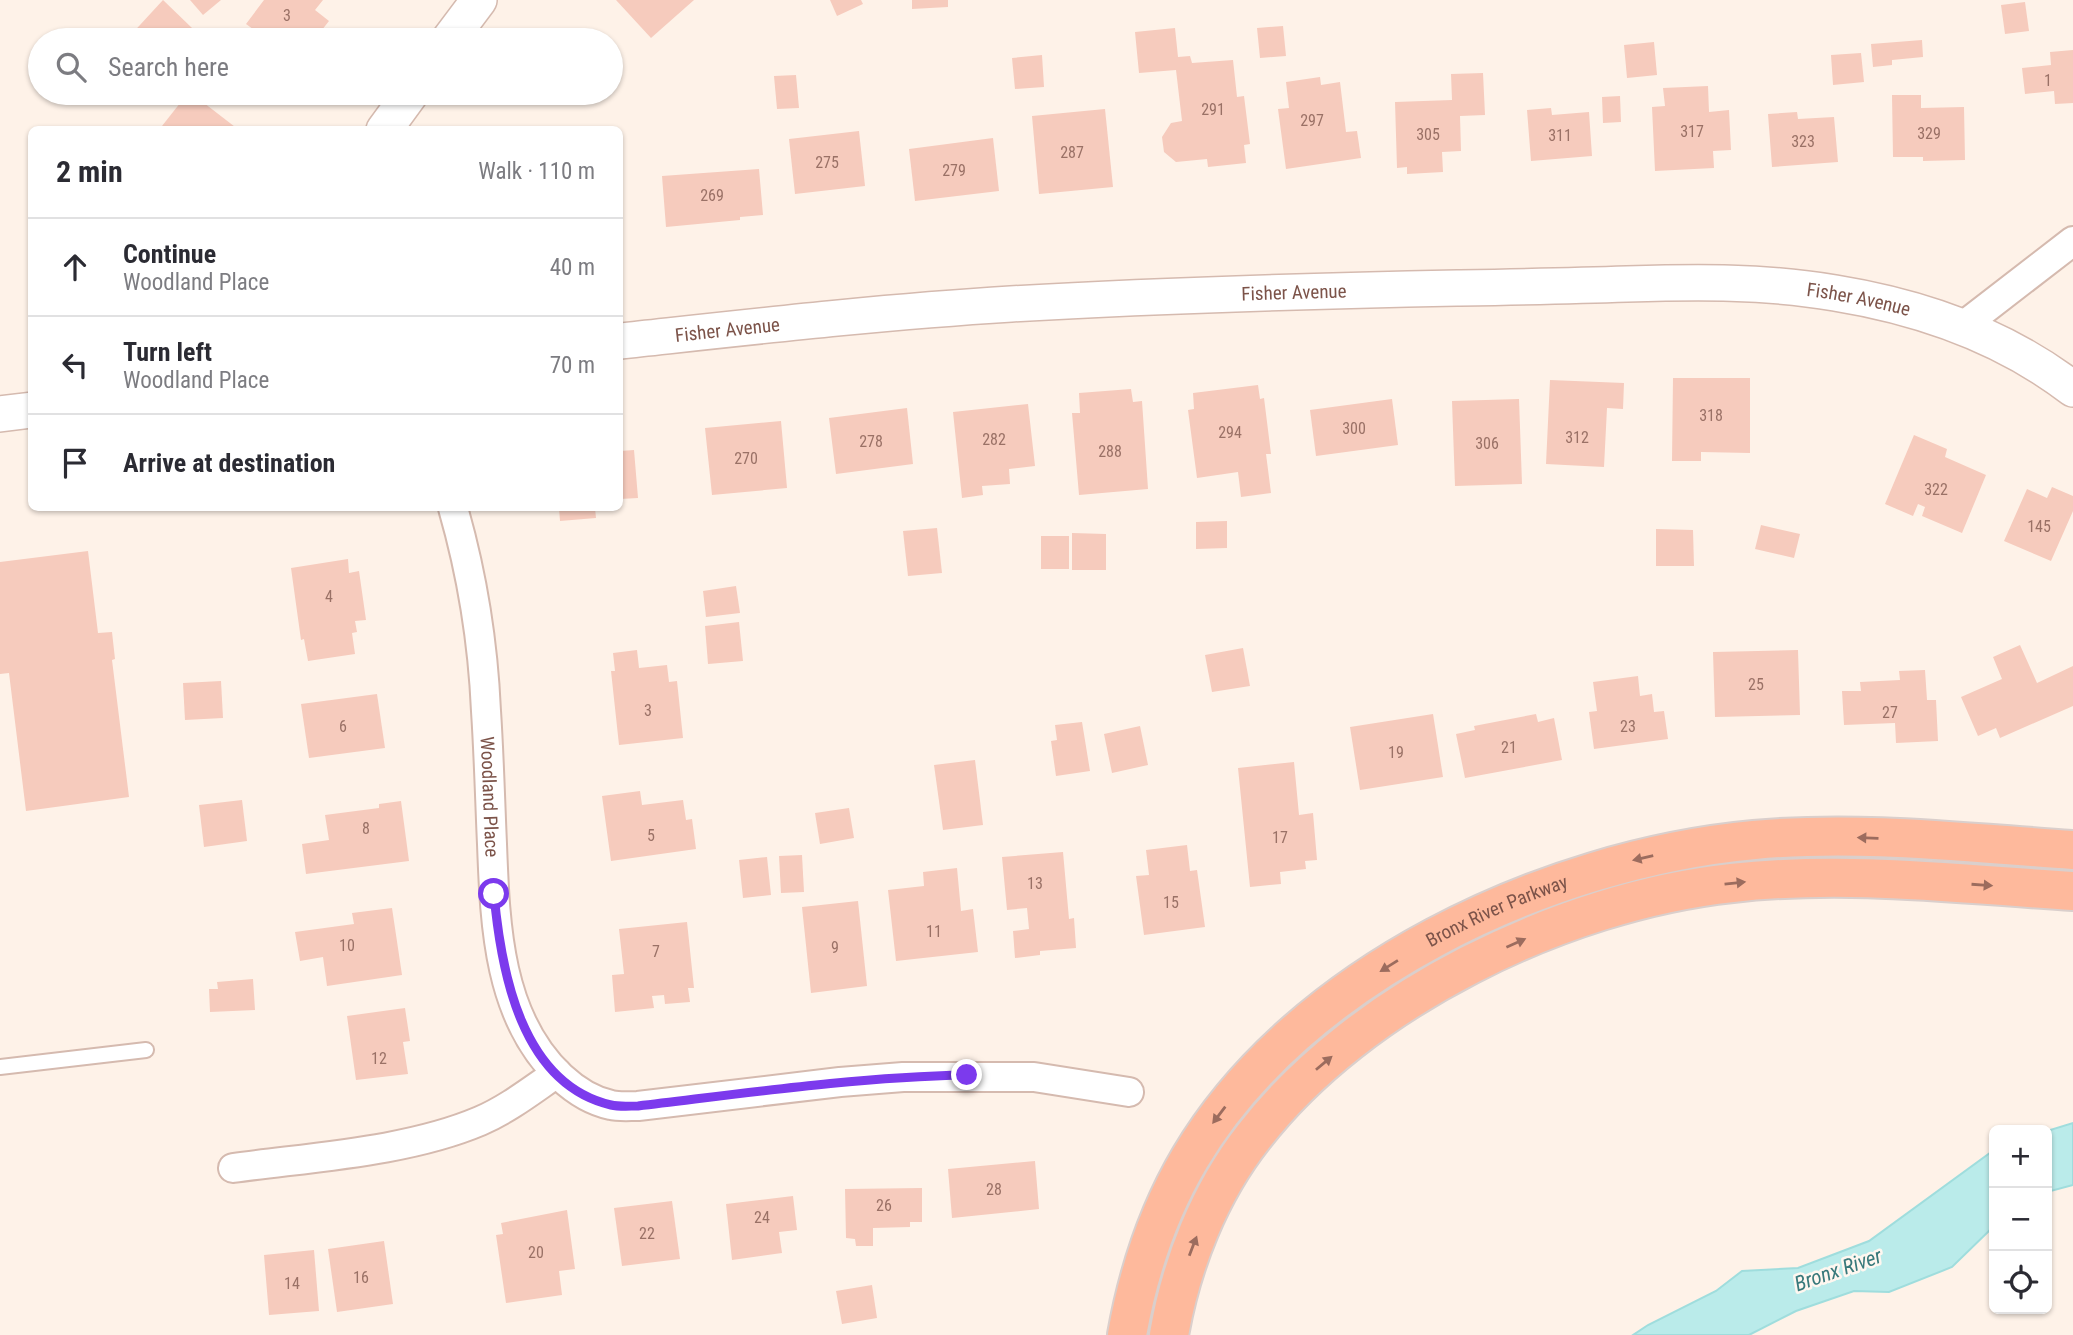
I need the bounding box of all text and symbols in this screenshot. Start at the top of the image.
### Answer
house number: 3 [283,6,291,25]
search box [28,28,623,105]
icon: search [52,48,90,86]
text: Search here [108,52,229,82]
house number: 1 [2044,71,2052,90]
house number: 291 [1201,100,1225,119]
house number: 297 [1300,111,1324,130]
house number: 317 [1680,122,1704,141]
house number: 329 [1917,124,1941,143]
house number: 305 [1416,125,1440,144]
house number: 311 [1548,126,1572,145]
house number: 323 [1791,132,1815,151]
house number: 287 [1060,143,1084,162]
house number: 275 [815,153,839,172]
text: 2 min [56,154,123,189]
text: Walk · 110 m [478,158,595,185]
house number: 279 [942,161,966,180]
house number: 269 [700,186,724,205]
text: Continue [123,239,216,269]
icon: ahead [56,248,94,286]
text: 40 m [550,254,595,281]
text: Woodland Place [123,269,269,296]
street label: Fisher Avenue [1805,278,1913,321]
street label: Fisher Avenue [1241,279,1347,305]
street label: Fisher Avenue [674,313,781,347]
text: Turn left [123,337,212,367]
icon: left [56,346,94,384]
text: 70 m [550,352,595,379]
text: Woodland Place [123,367,269,394]
house number: 318 [1699,406,1723,425]
house number: 300 [1342,419,1366,438]
house number: 294 [1218,423,1242,442]
house number: 312 [1565,428,1589,447]
house number: 282 [982,430,1006,449]
house number: 278 [859,432,883,451]
house number: 306 [1475,434,1499,453]
house number: 288 [1098,442,1122,461]
icon: arrive [56,444,94,482]
text: Arrive at destination [123,448,335,478]
house number: 270 [734,449,758,468]
house number: 322 [1924,480,1948,499]
house number: 145 [2027,517,2051,536]
house number: 4 [325,587,333,606]
house number: 25 [1748,675,1764,694]
house number: 3 [644,701,652,720]
house number: 27 [1882,703,1898,722]
house number: 6 [339,717,347,736]
house number: 23 [1620,717,1636,736]
street label: Woodland Place [476,736,503,858]
house number: 21 [1501,738,1517,757]
house number: 19 [1388,743,1404,762]
house number: 8 [362,819,370,838]
house number: 5 [647,826,655,845]
house number: 17 [1272,828,1288,847]
one-way arrow [1857,832,1879,843]
one-way arrow [1632,853,1654,864]
street label: Bronx River Parkway [1422,870,1571,952]
house number: 13 [1027,874,1043,893]
one-way arrow [1724,877,1746,888]
route start [478,878,509,909]
one-way arrow [1971,880,1993,891]
house number: 15 [1163,893,1179,912]
house number: 11 [926,922,942,941]
house number: 10 [339,936,355,955]
one-way arrow [1506,937,1527,948]
house number: 9 [831,938,839,957]
house number: 7 [652,942,660,961]
one-way arrow [1380,959,1399,972]
house number: 12 [371,1049,387,1068]
one-way arrow [1315,1056,1333,1071]
route end [951,1059,982,1090]
one-way arrow [1213,1106,1227,1124]
map controls [1989,1125,2052,1314]
button: + [1989,1125,2052,1188]
house number: 28 [986,1180,1002,1199]
button: − [1989,1188,2052,1251]
house number: 26 [876,1196,892,1215]
house number: 24 [754,1208,770,1227]
house number: 22 [639,1224,655,1243]
one-way arrow [1188,1236,1199,1257]
house number: 20 [528,1243,544,1262]
water label: Bronx River [1791,1244,1886,1296]
button: locate [1989,1251,2052,1314]
house number: 16 [353,1268,369,1287]
house number: 14 [284,1274,300,1293]

